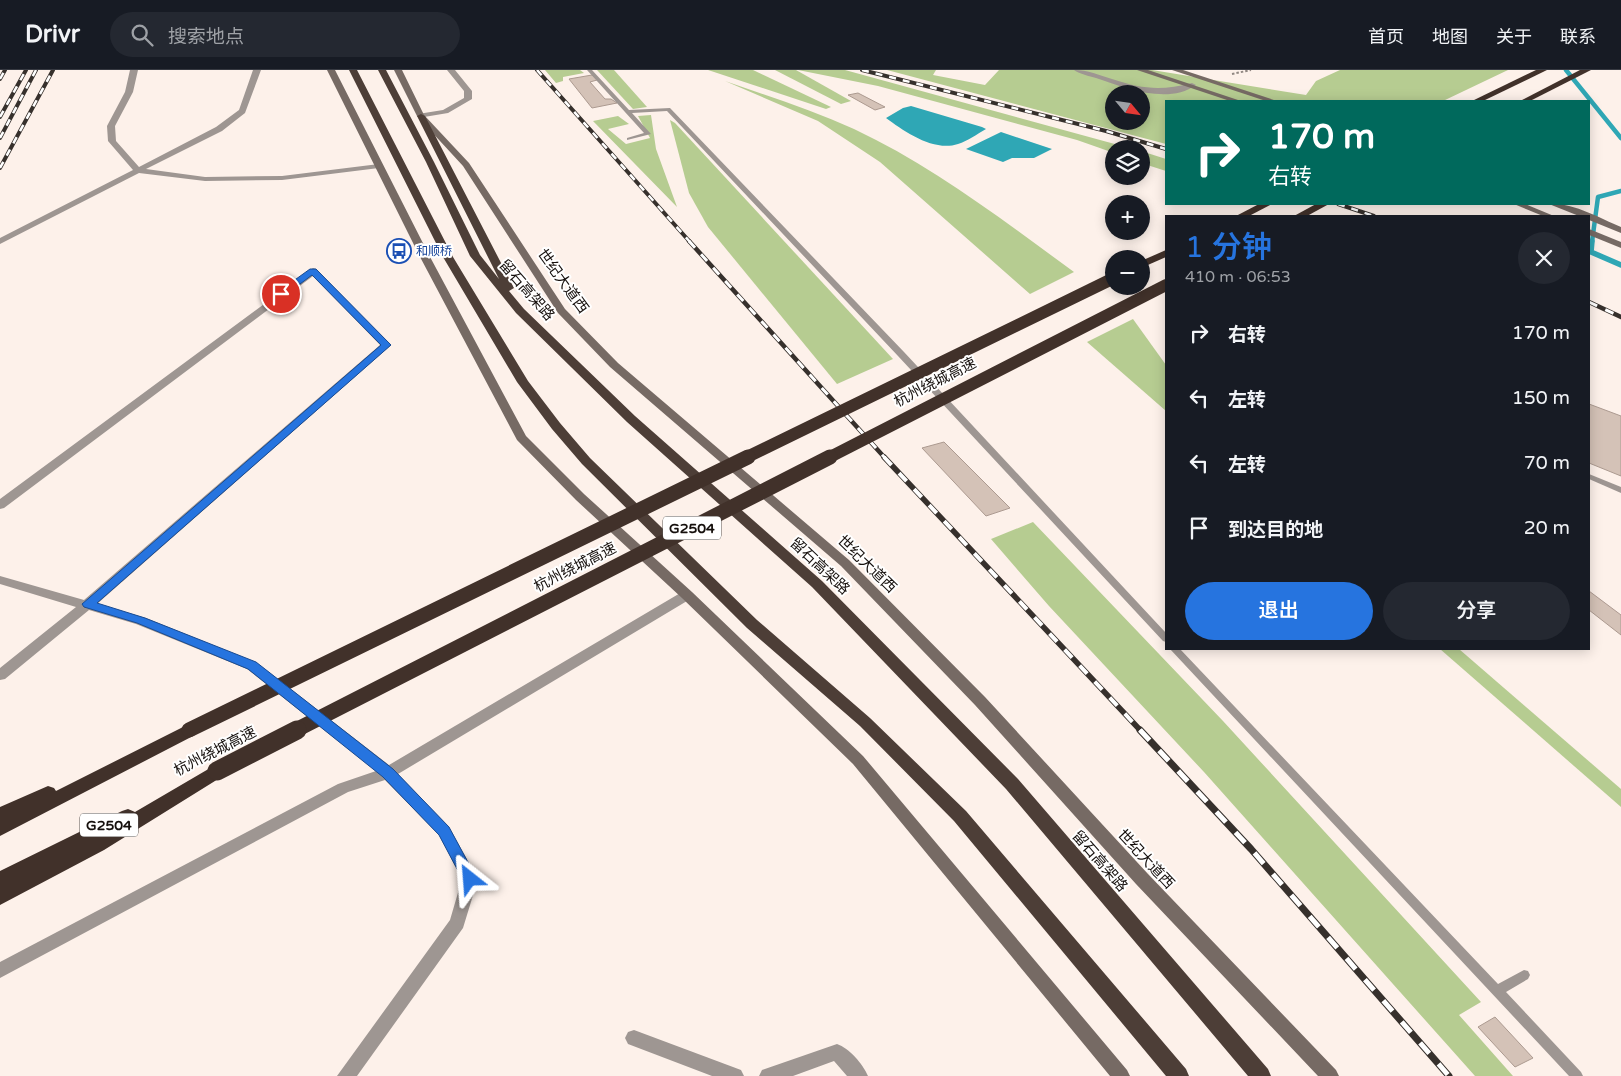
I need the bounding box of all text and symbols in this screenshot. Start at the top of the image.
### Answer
search box [110,12,460,57]
text: Drivr [25,20,80,49]
icon: search [128,21,156,49]
text: 搜索地点 [168,26,244,48]
text: 首页 [1368,26,1404,48]
text: 地图 [1432,26,1468,48]
text: 关于 [1496,26,1532,48]
text: 联系 [1560,26,1596,48]
north arrow [1105,85,1150,130]
map controls [1105,85,1150,295]
text: 170 m [1268,116,1375,158]
icon: right [1185,120,1250,185]
button: layers [1105,140,1150,185]
text: 右转 [1268,164,1312,190]
button: + [1105,195,1150,240]
text: 1 分钟 [1185,229,1272,266]
button: close [1518,232,1570,284]
bus stop icon: 和顺桥 [386,238,412,264]
place label: 和顺桥 [416,244,452,258]
street label: 世纪大道西 [534,245,592,317]
button: − [1105,250,1150,295]
street label: 留石高架路 [496,256,558,324]
text: 410 m · 06:53 [1185,267,1291,287]
pin [260,273,302,315]
icon: arrive [267,280,295,308]
icon: right [1185,319,1213,347]
text: 170 m [1512,322,1570,344]
text: 右转 [1228,324,1266,346]
street label: 杭州绕城高速 [891,354,979,410]
icon: left [1185,384,1213,412]
text: 150 m [1512,387,1570,409]
text: 左转 [1228,389,1266,411]
icon: left [1185,449,1213,477]
text: 70 m [1524,452,1570,474]
text: 左转 [1228,454,1266,476]
icon: arrive [1185,514,1213,542]
road number: G2504 [663,516,721,539]
text: 20 m [1524,517,1570,539]
text: 到达目的地 [1228,519,1323,541]
street label: 世纪大道西 [834,531,900,597]
street label: 留石高架路 [786,534,854,598]
street label: 杭州绕城高速 [531,539,619,595]
button: 退出 [1185,582,1373,640]
button: 分享 [1383,582,1570,640]
street label: 杭州绕城高速 [171,723,259,779]
road number: G2504 [80,814,138,836]
street label: 世纪大道西 [1114,825,1178,893]
street label: 留石高架路 [1069,827,1131,895]
position arrow [443,852,495,904]

